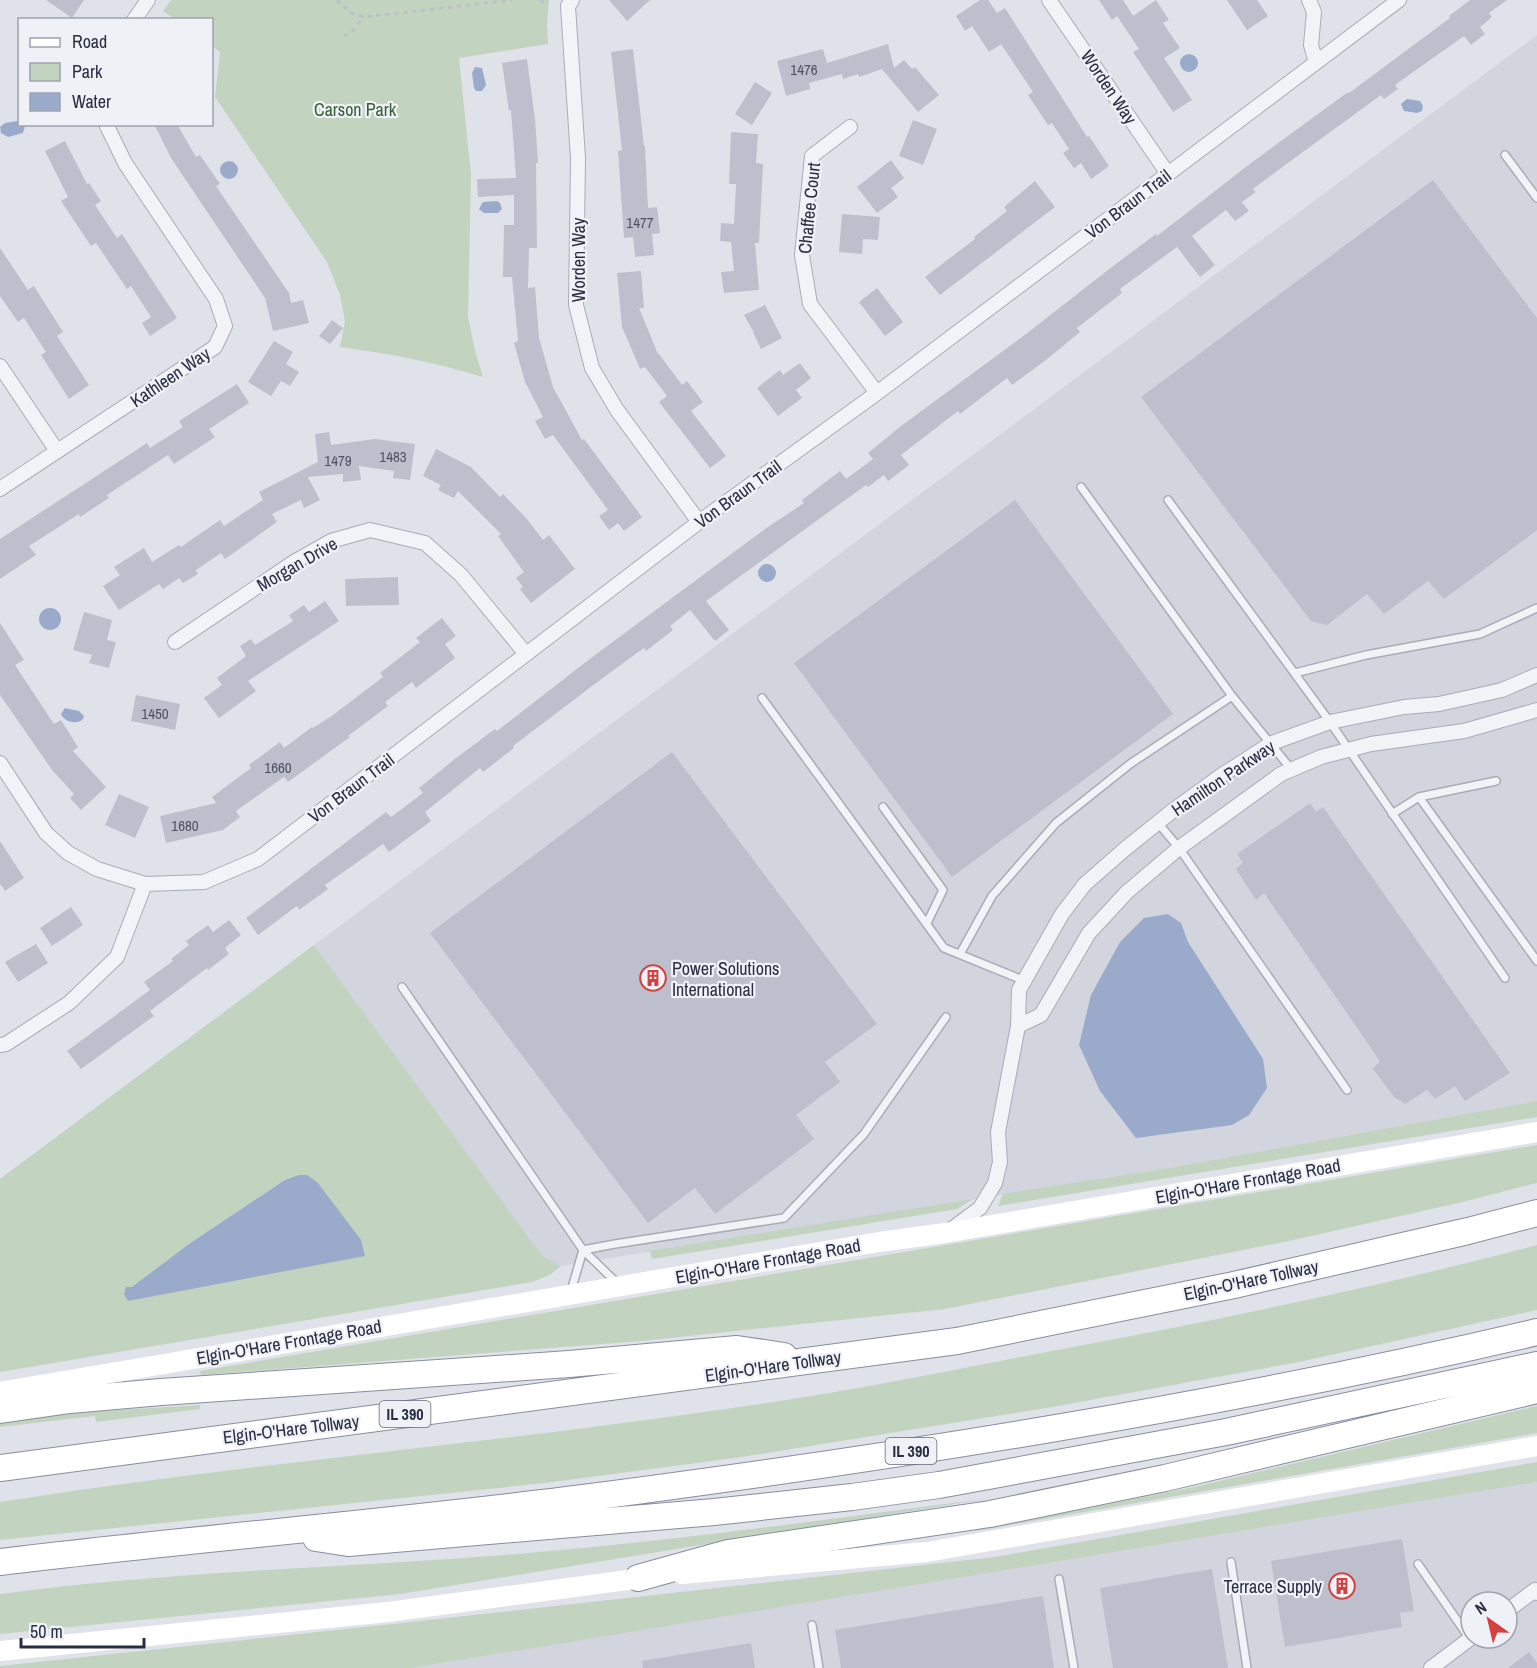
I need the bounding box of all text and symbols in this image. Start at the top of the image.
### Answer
legend [18,18,213,126]
text: Road [72,29,107,54]
street label: Worden Way [1075,45,1143,130]
text: Park [72,59,103,84]
house number: 1476 [790,59,818,80]
text: Water [72,89,111,114]
park label: Carson Park [314,97,397,122]
street label: Chaffee Court [792,161,826,255]
street label: Von Braun Trail [1080,163,1176,245]
house number: 1477 [626,212,654,233]
street label: Worden Way [566,217,591,302]
street label: Kathleen Way [125,341,215,413]
house number: 1483 [379,446,407,467]
house number: 1479 [324,450,352,471]
street label: Von Braun Trail [689,454,787,534]
street label: Morgan Drive [252,531,342,597]
house number: 1450 [141,703,169,724]
street label: Hamilton Parkway [1166,734,1280,822]
street label: Von Braun Trail [303,747,399,829]
house number: 1660 [264,757,292,778]
house number: 1680 [171,815,199,836]
place label: Power Solutions International [672,956,779,1002]
building icon: Power Solutions International [638,963,668,993]
street label: Elgin-O'Hare Frontage Road [1154,1152,1342,1210]
street label: Elgin-O'Hare Frontage Road [674,1232,862,1290]
street label: Elgin-O'Hare Tollway [1181,1253,1321,1306]
street label: Elgin-O'Hare Frontage Road [195,1313,383,1371]
street label: Elgin-O'Hare Tollway [703,1344,843,1388]
road number: IL 390 [380,1401,430,1427]
street label: Elgin-O'Hare Tollway [221,1408,361,1450]
road number: IL 390 [886,1438,936,1464]
building icon: Terrace Supply [1327,1571,1357,1601]
place label: Terrace Supply [1224,1574,1323,1599]
north arrow [1459,1590,1519,1650]
text: N [1471,1596,1491,1619]
scale bar [21,1611,144,1649]
text: 50 m [30,1619,63,1644]

